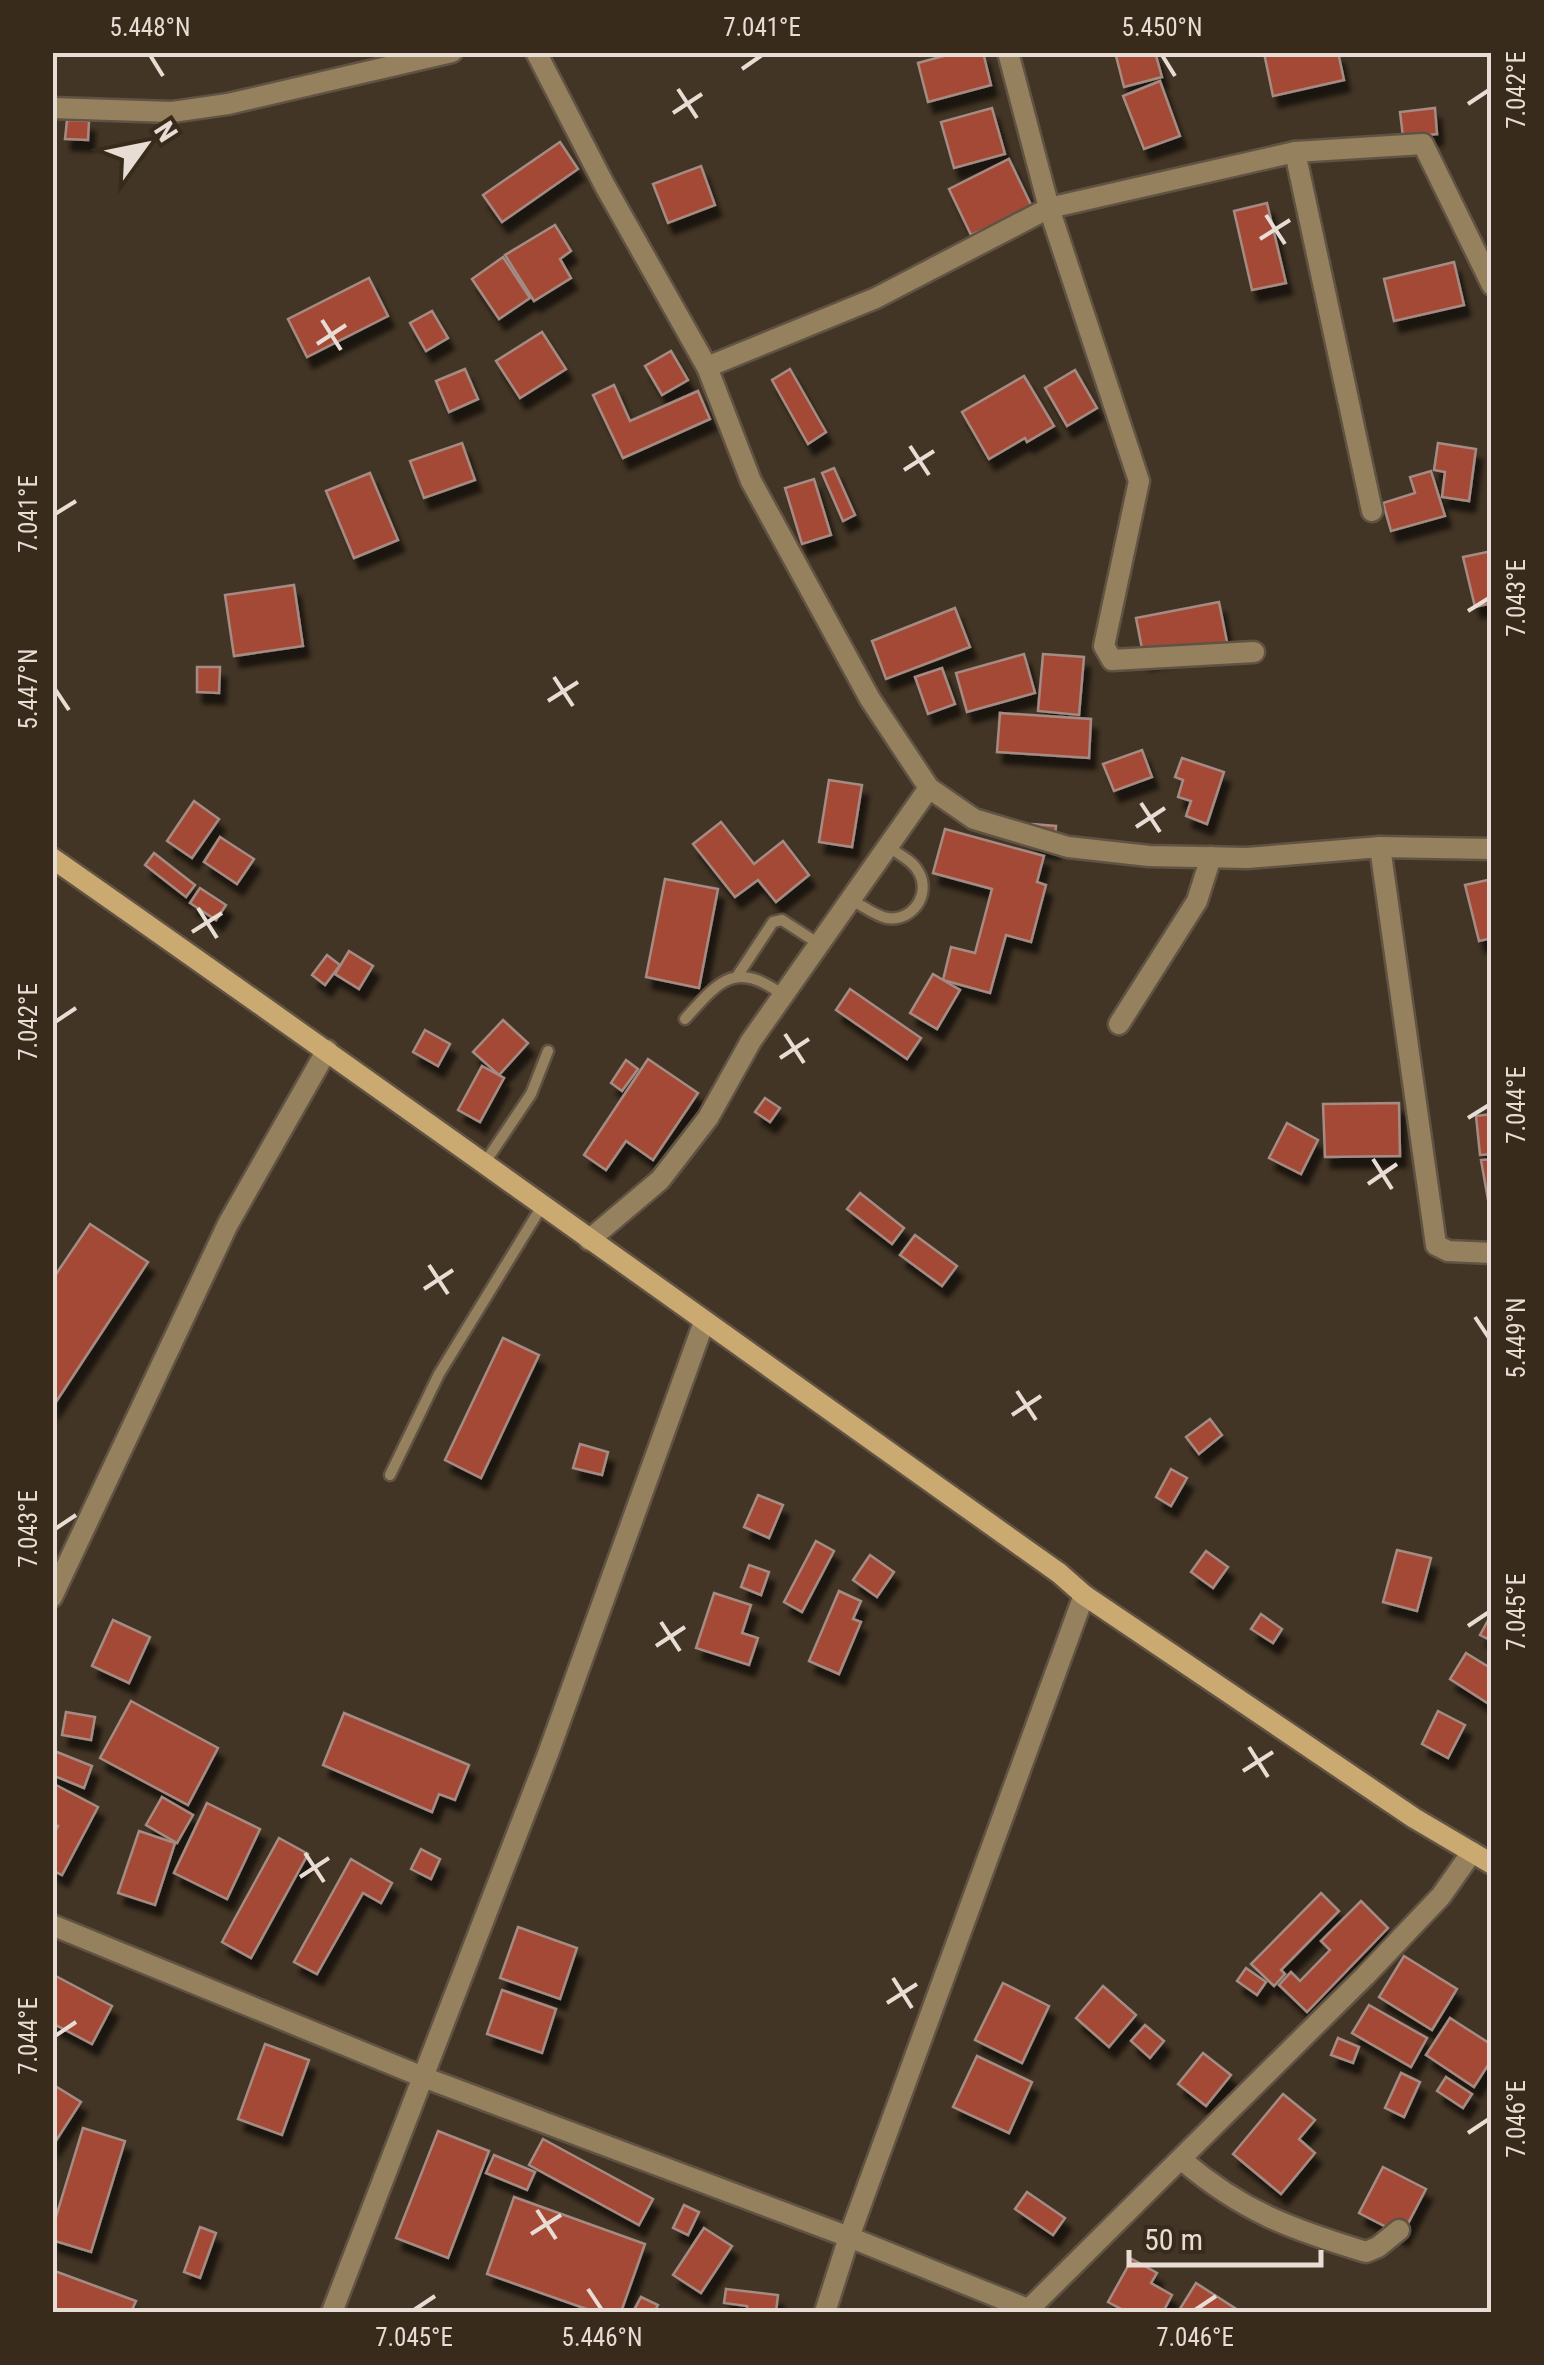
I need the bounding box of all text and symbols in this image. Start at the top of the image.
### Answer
text: 5.448°N [110,13,190,42]
text: 7.041°E [723,13,801,42]
text: 5.450°N [1122,13,1202,42]
text: 7.042°E [1502,51,1531,129]
north arrow [95,95,195,195]
text: N [147,115,184,148]
text: 7.041°E [14,475,43,553]
text: 7.043°E [1502,559,1531,637]
text: 5.447°N [14,649,43,729]
text: 7.042°E [14,983,43,1061]
text: 7.044°E [1502,1066,1531,1144]
text: 5.449°N [1502,1298,1531,1378]
text: 7.043°E [14,1490,43,1568]
text: 7.045°E [1502,1573,1531,1651]
text: 7.044°E [14,1997,43,2075]
text: 7.046°E [1502,2080,1531,2158]
scale bar [1129,2205,1322,2267]
text: 50 m [1144,2222,1203,2257]
text: 7.045°E [375,2323,453,2352]
text: 5.446°N [562,2323,642,2352]
text: 7.046°E [1156,2323,1234,2352]

